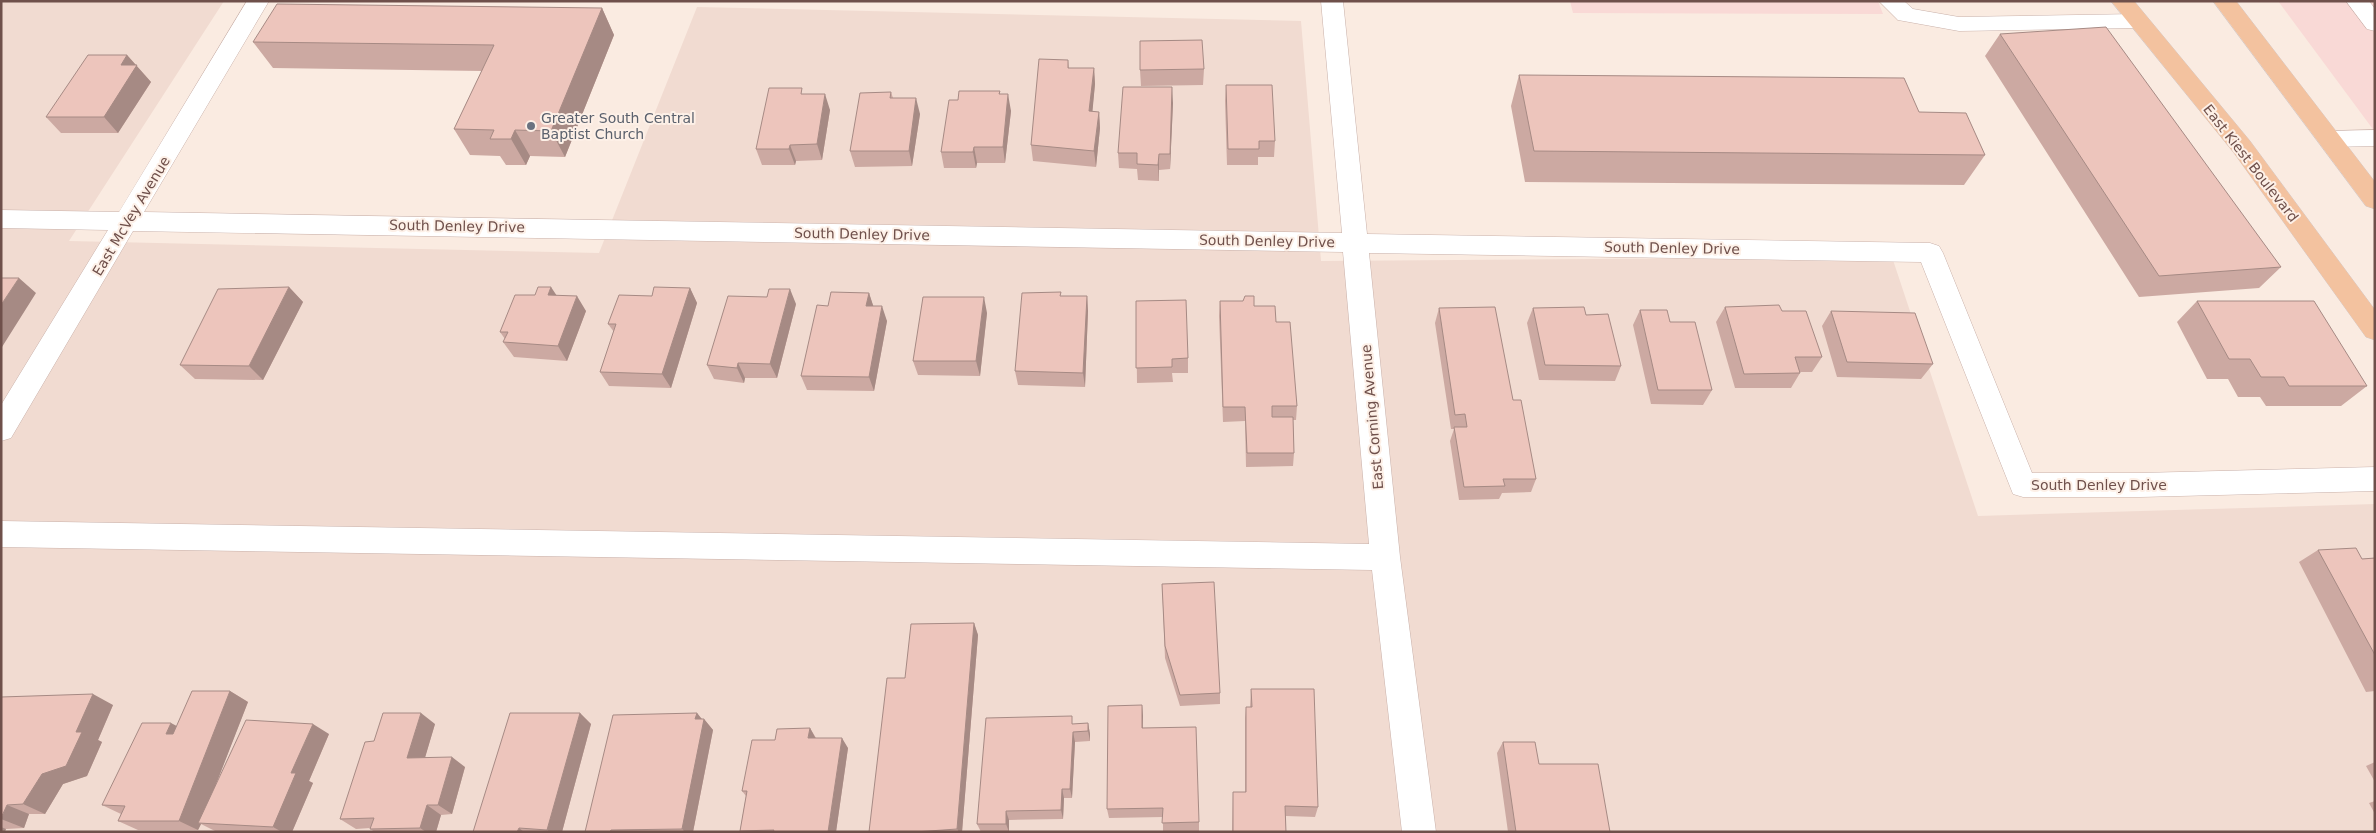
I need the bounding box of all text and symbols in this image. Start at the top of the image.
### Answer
street label: East Kiest Boulevard [2200,101,2302,225]
place label: Greater South Central Baptist Church [541,110,695,142]
marker: Greater South Central Baptist Church [525,120,537,132]
street label: East McVey Avenue [89,153,173,279]
street label: South Denley Drive [389,217,525,235]
street label: South Denley Drive [794,225,930,243]
street label: South Denley Drive [1199,232,1335,250]
street label: South Denley Drive [1604,239,1740,257]
street label: East Corning Avenue [1358,344,1386,490]
street label: South Denley Drive [2031,477,2167,493]

